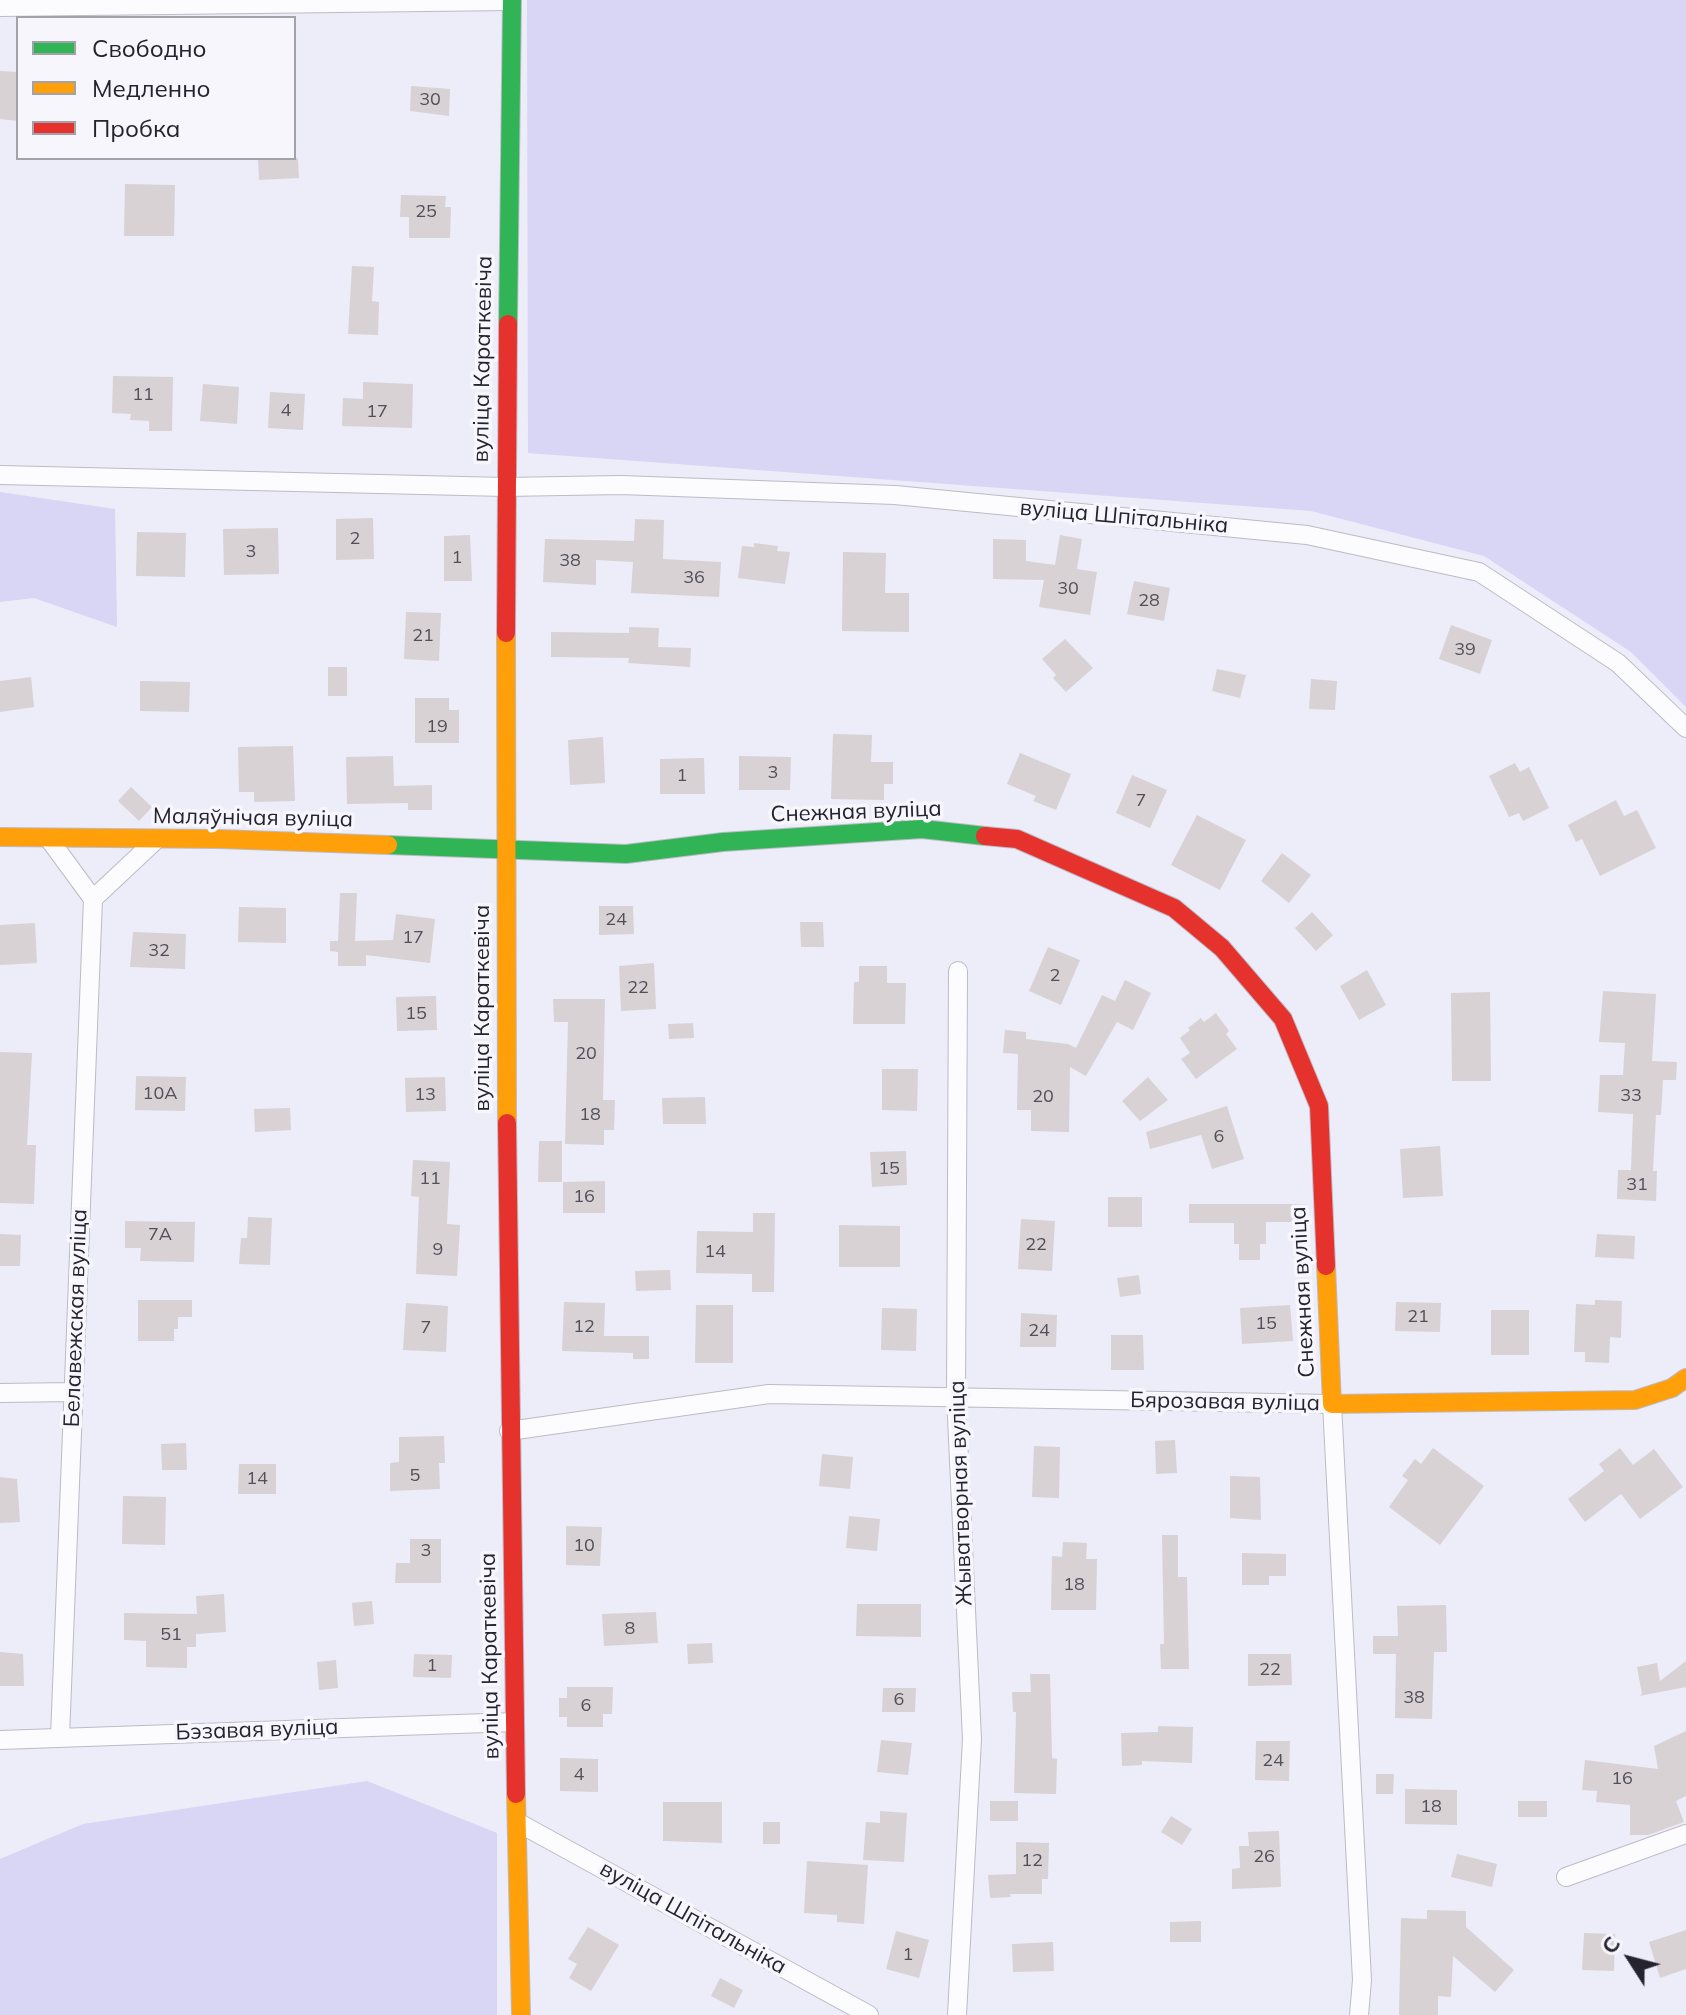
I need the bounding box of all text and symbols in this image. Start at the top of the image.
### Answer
legend [16,16,296,160]
text: Свободно [92,33,207,63]
text: Медленно [92,73,211,103]
house number: 30 [419,89,441,111]
text: Пробка [92,113,180,143]
house number: 25 [415,201,437,223]
street label: вуліца Караткевіча [468,255,498,463]
house number: 11 [132,384,154,406]
house number: 4 [281,400,291,422]
house number: 17 [366,401,388,423]
street label: вуліца Шпітальніка [1019,495,1229,539]
house number: 2 [350,528,360,550]
house number: 3 [246,541,256,563]
house number: 1 [452,547,462,569]
house number: 38 [559,550,581,572]
house number: 36 [683,567,705,589]
house number: 30 [1057,578,1079,600]
house number: 28 [1138,590,1160,612]
house number: 21 [412,625,434,647]
house number: 39 [1454,639,1476,661]
house number: 19 [426,716,448,738]
house number: 3 [768,762,778,784]
house number: 1 [677,765,687,787]
house number: 7 [1136,790,1146,812]
street label: Снежная вуліца [770,796,942,828]
street label: Маляўнічая вуліца [153,803,353,833]
street label: вуліца Караткевіча [469,905,495,1111]
house number: 24 [605,909,627,931]
house number: 17 [402,927,424,949]
house number: 32 [148,940,170,962]
house number: 2 [1050,965,1060,987]
house number: 22 [627,977,649,999]
house number: 15 [405,1003,427,1025]
house number: 20 [575,1043,597,1065]
house number: 10А [143,1083,177,1105]
house number: 13 [414,1084,436,1106]
house number: 33 [1620,1085,1642,1107]
house number: 20 [1032,1086,1054,1108]
house number: 18 [579,1104,601,1126]
house number: 6 [1214,1126,1224,1148]
house number: 15 [878,1158,900,1180]
house number: 11 [419,1168,441,1190]
house number: 31 [1626,1174,1648,1196]
house number: 16 [573,1186,595,1208]
street label: Снежная вуліца [1285,1206,1321,1378]
street label: Белавежская вуліца [59,1208,93,1428]
house number: 7А [148,1224,172,1246]
house number: 22 [1025,1234,1047,1256]
house number: 9 [433,1239,443,1261]
house number: 14 [704,1241,726,1263]
house number: 21 [1407,1306,1429,1328]
house number: 15 [1255,1313,1277,1335]
house number: 12 [573,1316,595,1338]
house number: 7 [421,1317,431,1339]
house number: 24 [1028,1320,1050,1342]
street label: Жыватворная вуліца [944,1380,978,1606]
street label: Бярозавая вуліца [1130,1387,1320,1417]
house number: 5 [410,1465,420,1487]
house number: 14 [246,1468,268,1490]
house number: 10 [573,1535,595,1557]
house number: 3 [421,1540,431,1562]
street label: вуліца Караткевіча [475,1552,505,1760]
house number: 18 [1063,1574,1085,1596]
house number: 8 [625,1618,635,1640]
house number: 51 [160,1624,182,1646]
house number: 1 [427,1655,437,1677]
house number: 22 [1259,1659,1281,1681]
house number: 38 [1403,1687,1425,1709]
house number: 6 [894,1689,904,1711]
house number: 6 [581,1695,591,1717]
street label: Бэзавая вуліца [175,1714,339,1746]
house number: 24 [1262,1750,1284,1772]
house number: 4 [574,1764,584,1786]
house number: 16 [1611,1768,1633,1790]
house number: 18 [1420,1796,1442,1818]
house number: 26 [1253,1846,1275,1868]
house number: 12 [1021,1850,1043,1872]
street label: вуліца Шпітальніка [595,1856,791,1980]
north arrow [1590,1919,1670,1999]
text: С [1595,1931,1626,1959]
house number: 1 [903,1944,913,1966]

